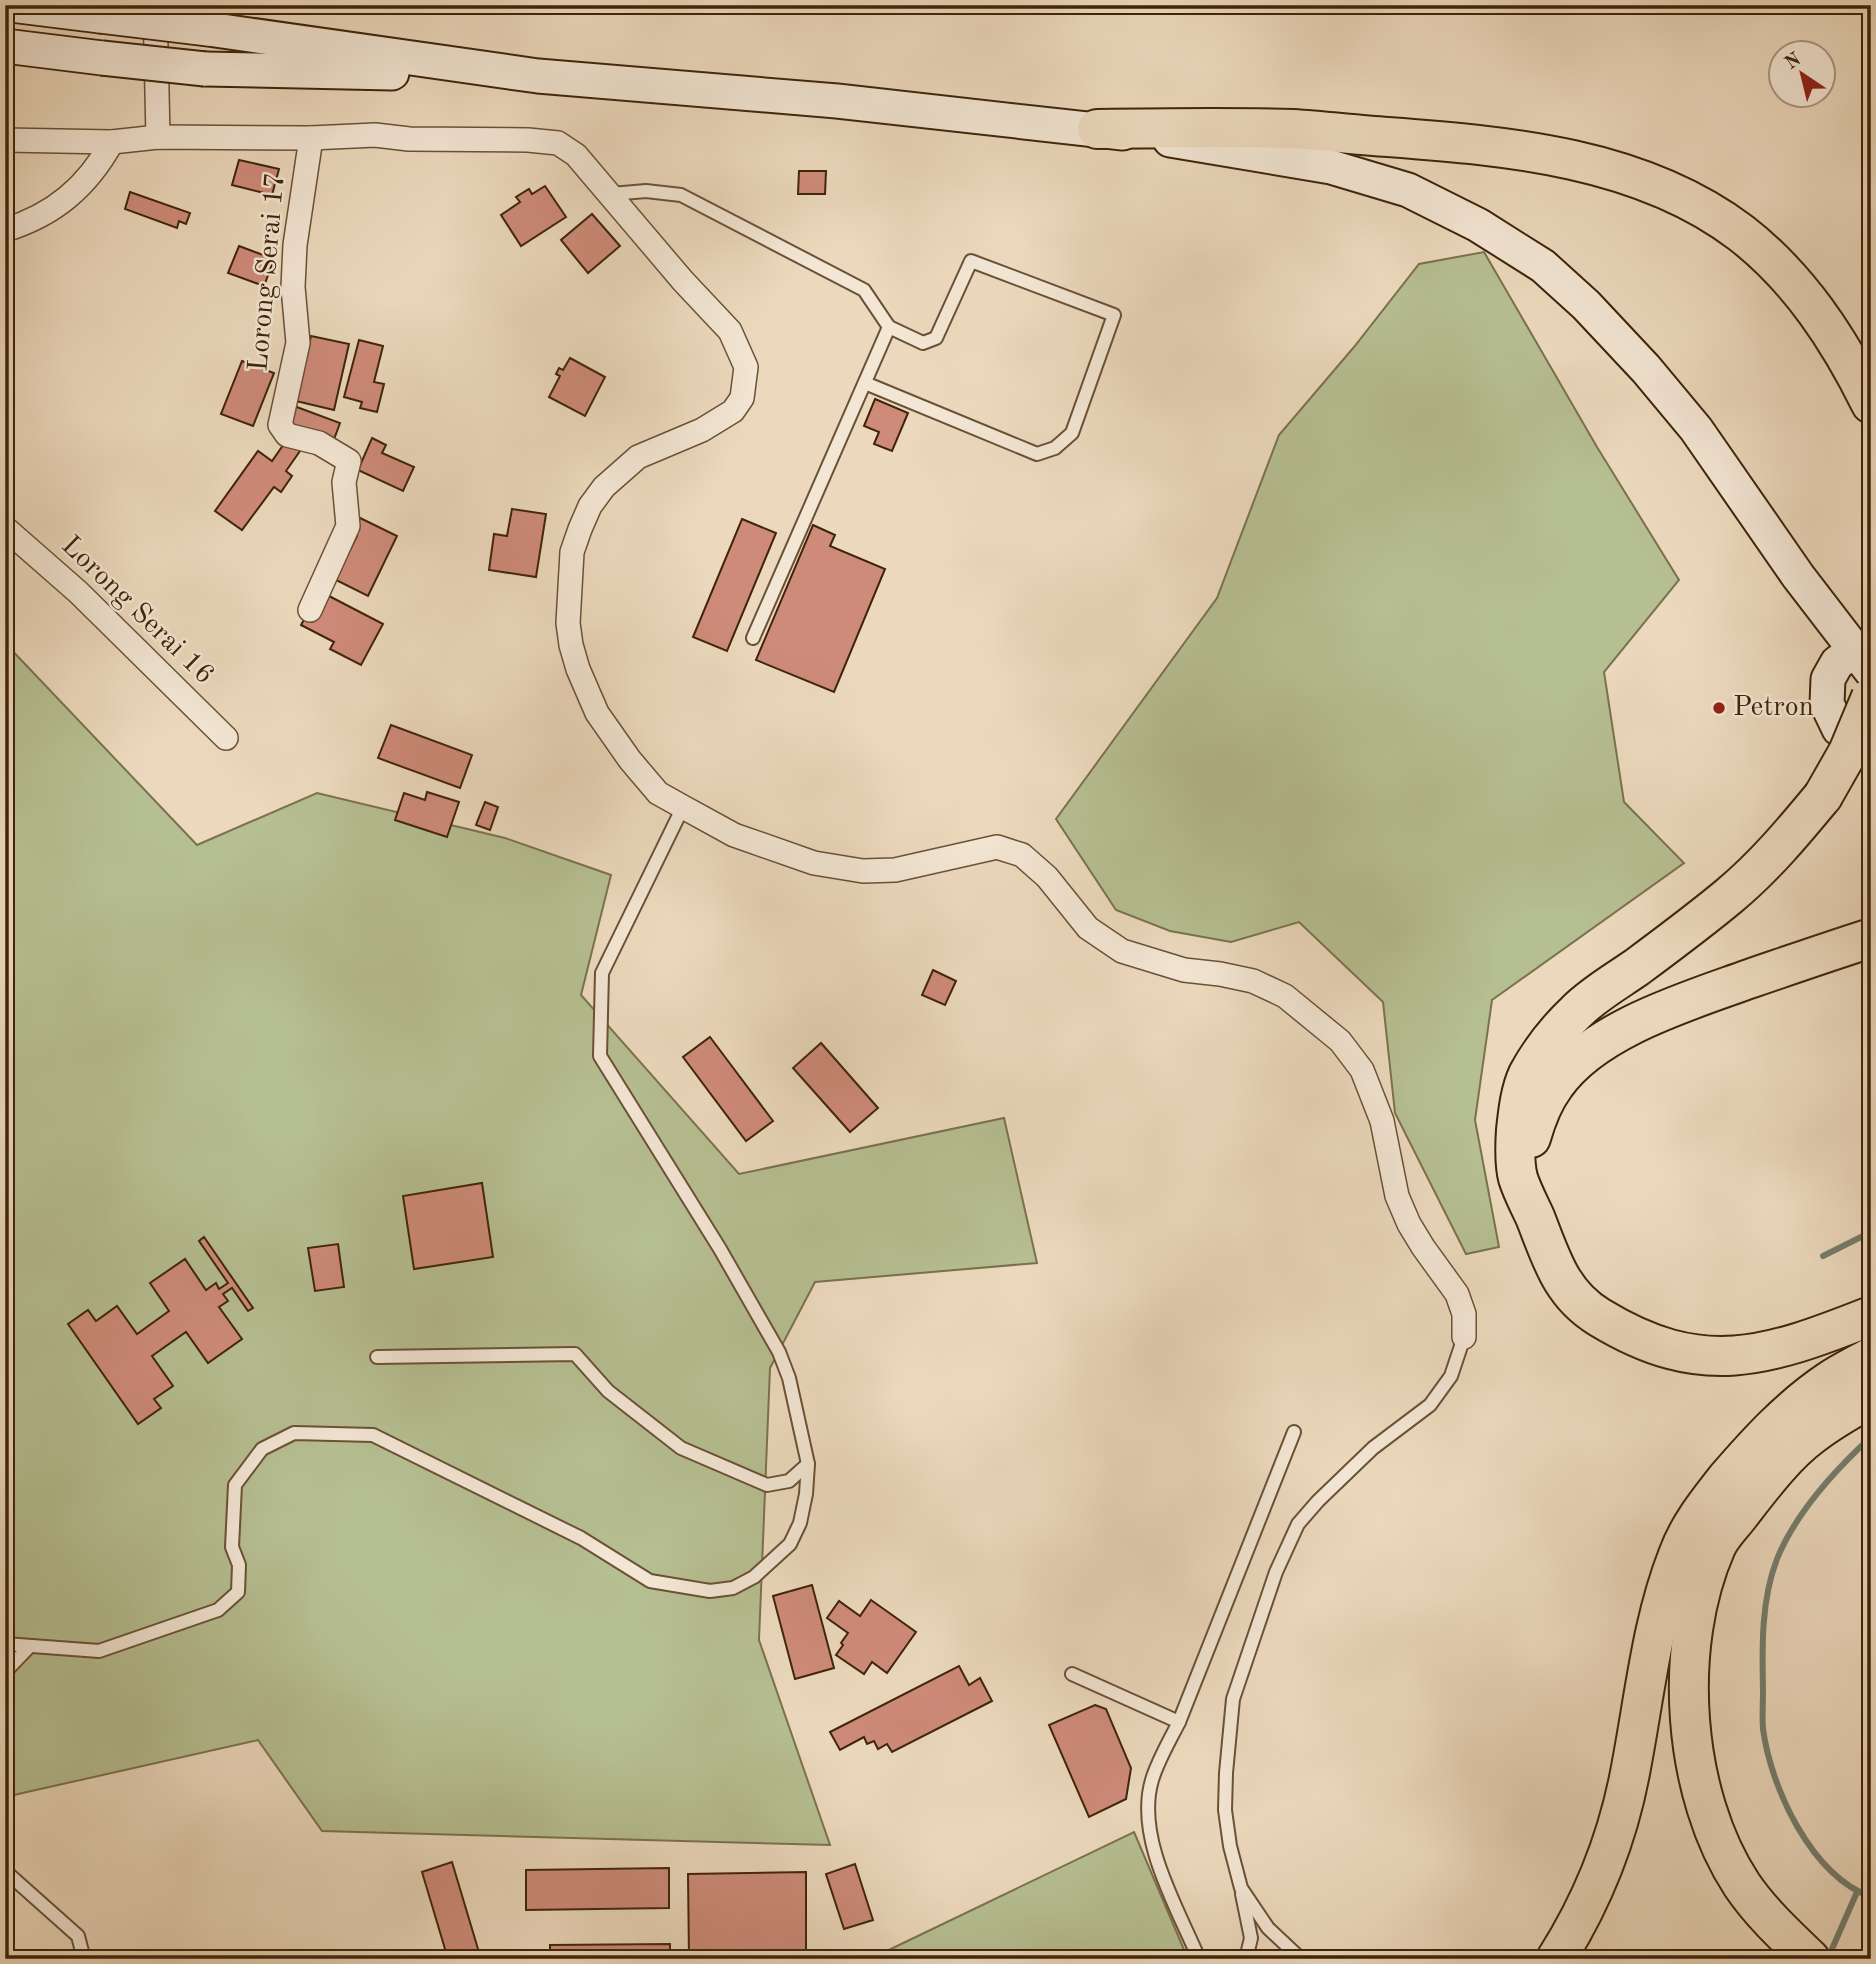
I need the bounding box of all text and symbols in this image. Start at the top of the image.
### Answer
north arrow [1768,38,1838,108]
text: N [1782,50,1805,74]
street label: Lorong Serai 17 [245,171,291,373]
street label: Lorong Serai 16 [56,532,218,690]
place label: Petron [1733,694,1814,722]
marker: Petron [1711,700,1727,716]

